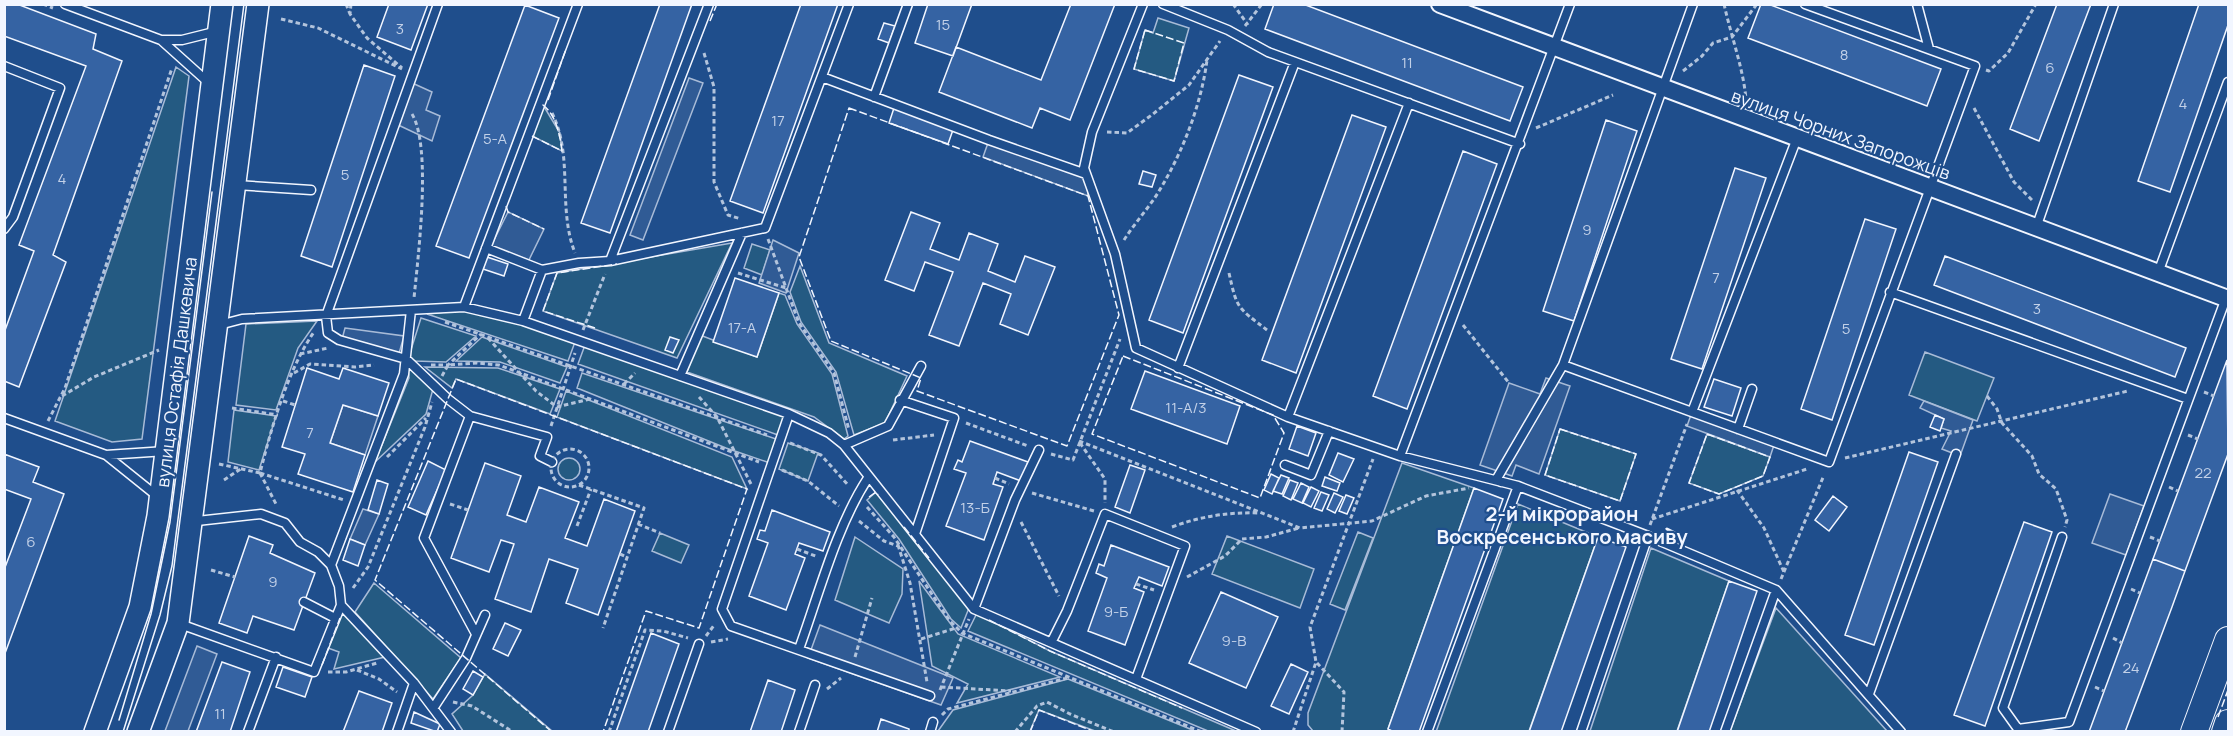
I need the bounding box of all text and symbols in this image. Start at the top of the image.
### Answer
house number: 15 [936,14,950,35]
house number: 3 [396,18,404,39]
house number: 8 [1840,44,1848,65]
house number: 11 [1401,52,1413,73]
house number: 6 [2045,57,2055,78]
street label: вулиця Чорних Запорожців [1728,83,1954,185]
house number: 4 [2179,93,2188,114]
house number: 17 [771,110,785,131]
house number: 5-А [483,128,508,149]
house number: 5 [341,164,349,185]
house number: 4 [58,168,67,189]
house number: 9 [1582,219,1592,240]
street label: вулиця Остафія Дашкевича [150,255,202,489]
house number: 7 [1712,267,1720,288]
house number: 3 [2033,298,2041,319]
house number: 17-А [728,317,757,338]
house number: 5 [1842,318,1850,339]
house number: 11-А/3 [1165,397,1207,418]
house number: 7 [306,422,314,443]
house number: 22 [2194,462,2212,483]
house number: 13-Б [960,497,990,518]
district label: 2-й мікрорайон Воскресенського масиву [1436,500,1688,550]
house number: 6 [26,531,36,552]
house number: 9 [268,571,278,592]
house number: 9-Б [1104,601,1128,622]
house number: 9-В [1222,630,1246,651]
house number: 24 [2122,657,2140,678]
house number: 11 [214,703,226,724]

